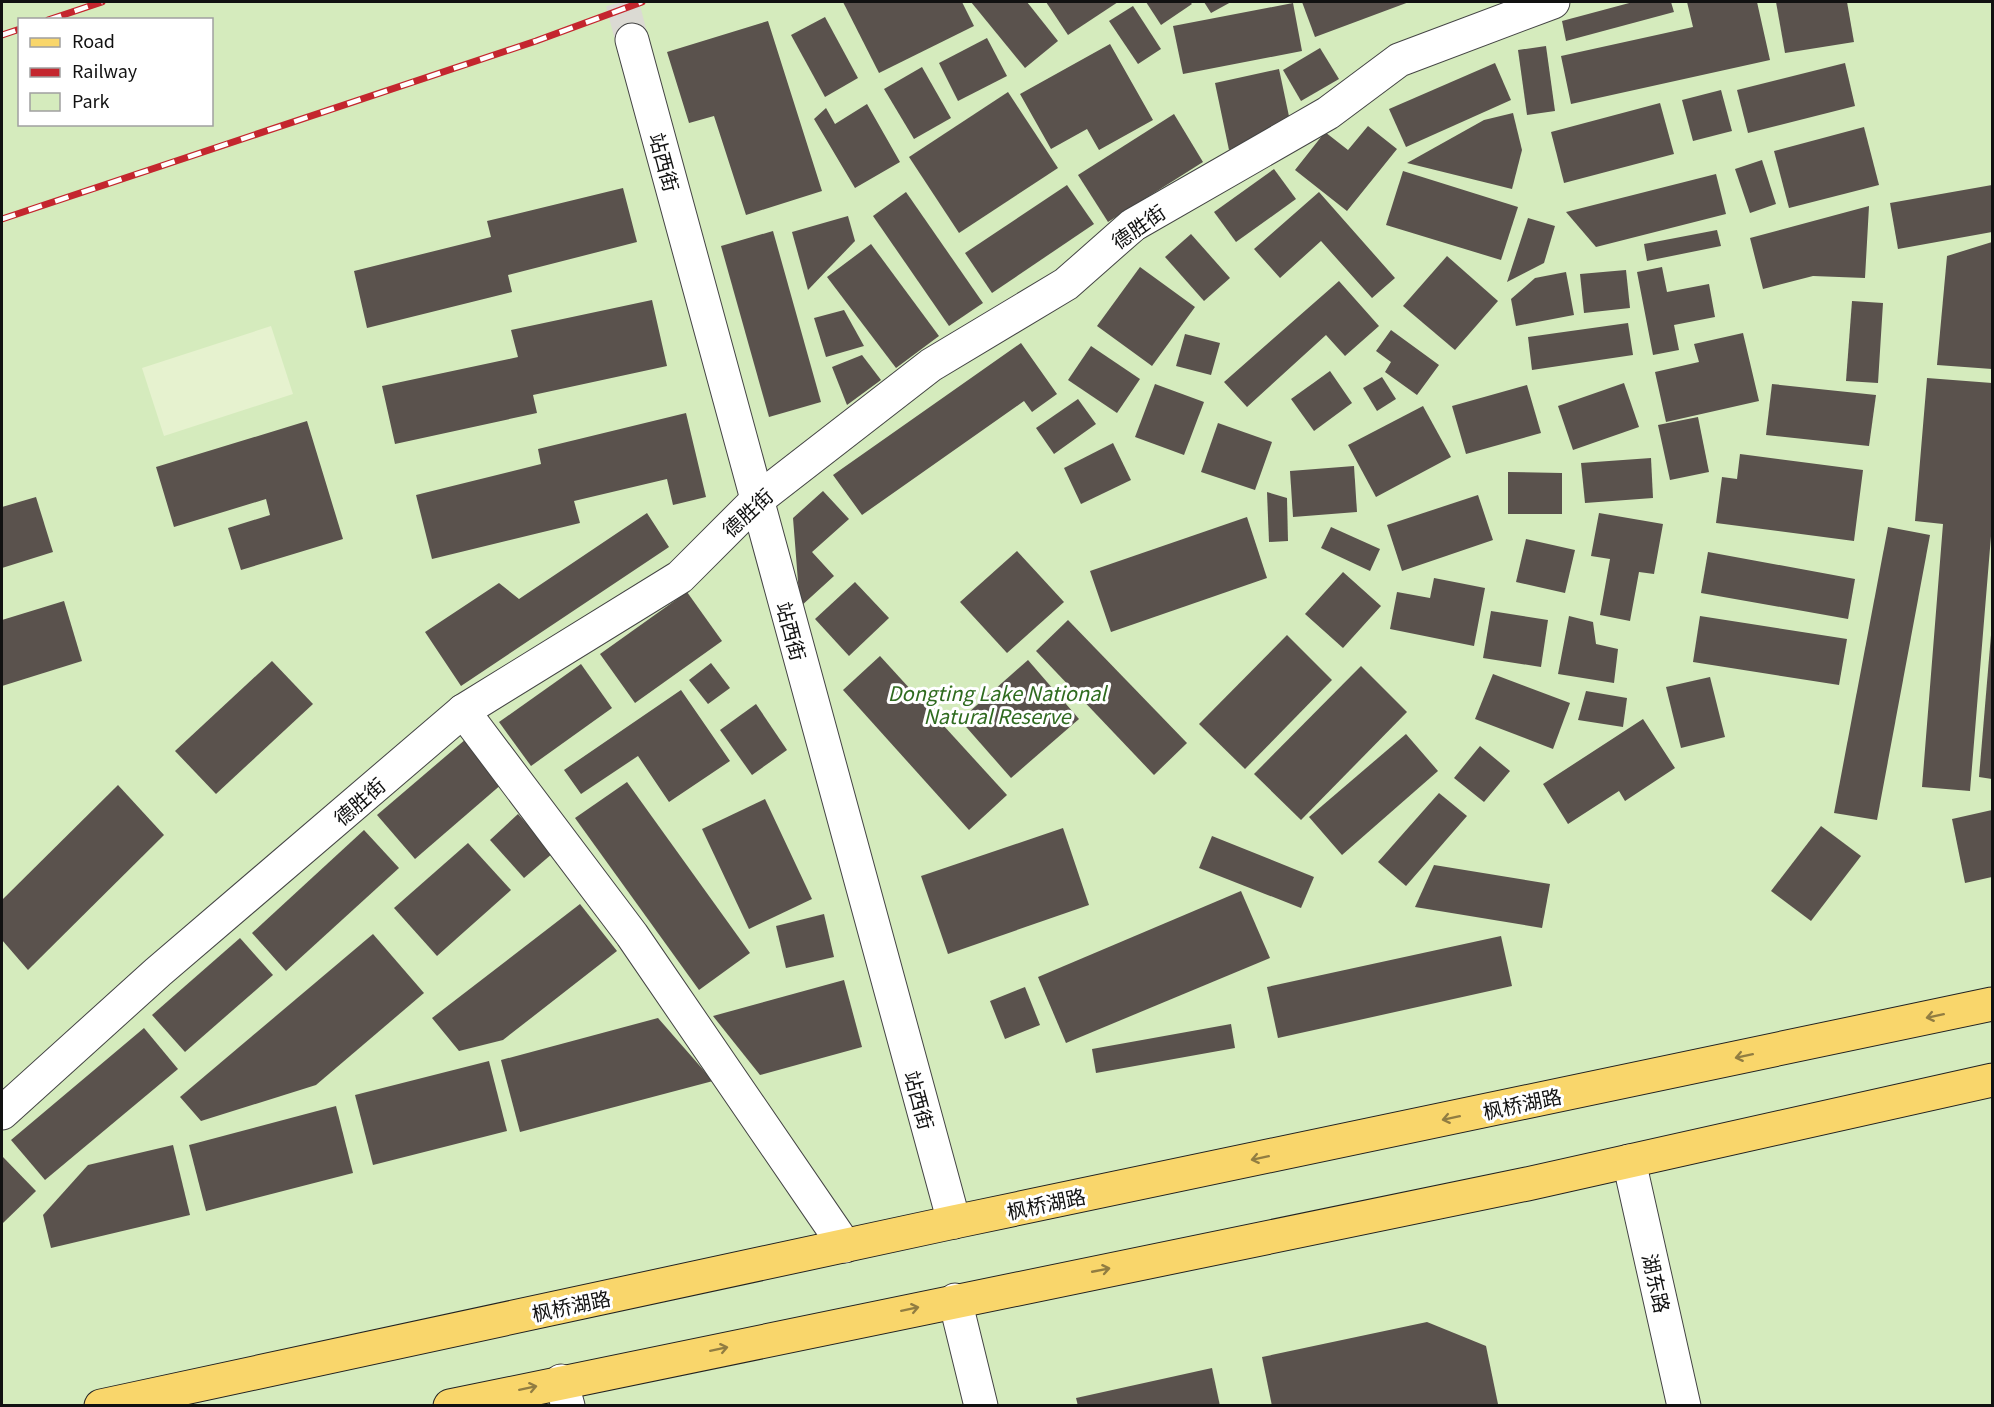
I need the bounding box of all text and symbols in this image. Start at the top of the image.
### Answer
legend [18,18,213,126]
text: Road [72,27,115,53]
text: Railway [72,57,138,83]
text: Park [72,87,110,113]
street label: 站西街 [643,129,687,195]
street label: 德胜街 [1105,197,1171,255]
street label: 德胜街 [715,481,779,543]
street label: 站西街 [770,598,814,664]
park label: Dongting Lake National Natural Reserve [888,678,1108,730]
street label: 德胜街 [327,770,391,832]
one-way arrow [1926,1011,1945,1023]
one-way arrow [1735,1051,1754,1063]
street label: 站西街 [898,1067,942,1133]
street label: 枫桥湖路 [1480,1081,1564,1125]
one-way arrow [1442,1113,1461,1124]
one-way arrow [1251,1153,1270,1164]
street label: 枫桥湖路 [1004,1181,1088,1225]
street label: 湖东路 [1636,1251,1678,1315]
one-way arrow [1091,1264,1110,1276]
street label: 枫桥湖路 [529,1283,613,1327]
one-way arrow [900,1303,919,1315]
one-way arrow [708,1343,728,1354]
one-way arrow [518,1382,537,1394]

